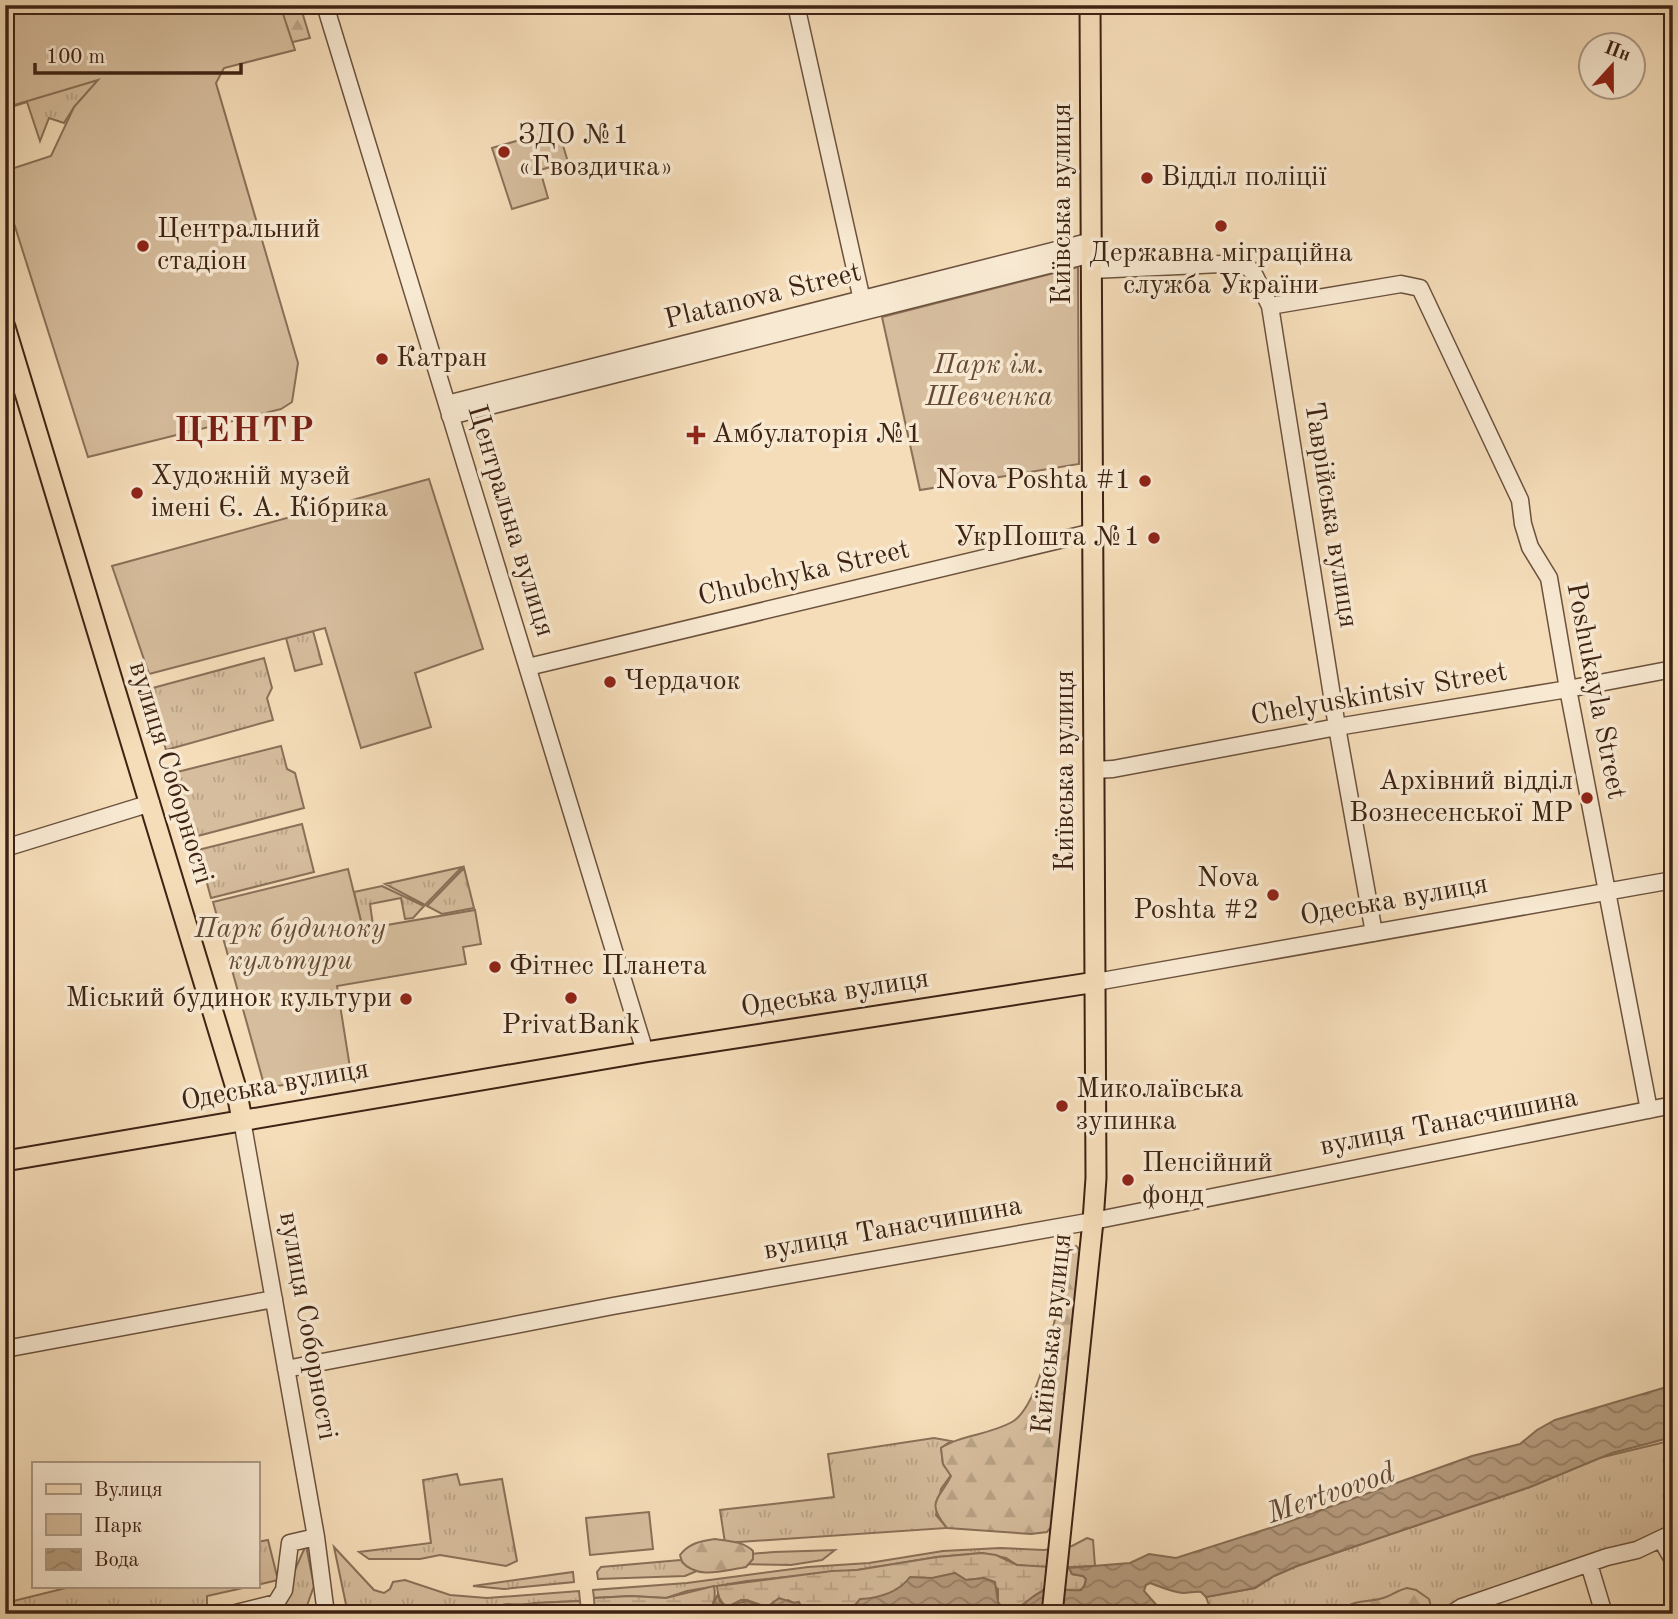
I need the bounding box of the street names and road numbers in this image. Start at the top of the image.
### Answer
street label: Київська вулиця [1049,103,1077,305]
street label: Platanova Street [662,259,864,335]
street label: Таврійська вулиця [1298,400,1362,630]
street label: Центральна вулиця [461,402,559,640]
street label: Chubchyka Street [696,536,912,612]
street label: Poshukayla Street [1560,580,1630,802]
street label: вулиця Соборності [123,659,217,887]
street label: Chelyuskintsiv Street [1249,659,1509,731]
street label: Київська вулиця [1052,670,1080,872]
street label: Одеська вулиця [1298,871,1490,931]
street label: Одеська вулиця [739,965,931,1023]
street label: Одеська вулиця [179,1056,371,1116]
street label: вулиця Танасчишина [1318,1084,1580,1162]
street label: вулиця Танасчишина [762,1192,1025,1266]
street label: вулиця Соборності [273,1210,341,1442]
street label: Київська вулиця [1029,1232,1077,1436]

